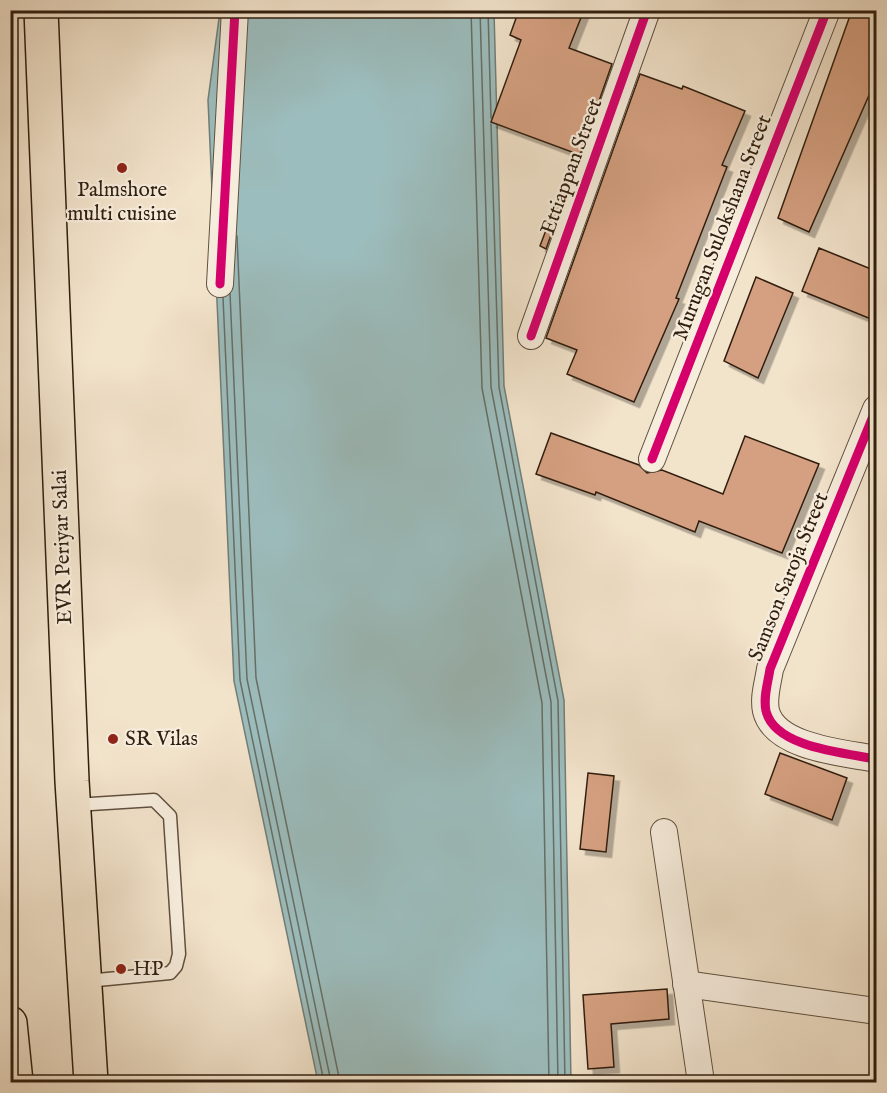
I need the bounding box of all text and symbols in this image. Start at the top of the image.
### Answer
street label: Ettiappan Street [535,95,609,239]
street label: Murugan Sulokshana Street [667,111,779,345]
marker: Palmshore multi cuisine [115,161,129,175]
place label: Palmshore multi cuisine [67,177,177,228]
street label: EVR Periyar Salai [47,469,79,625]
street label: Samson Saroja Street [743,488,835,666]
place label: SR Vilas [125,726,198,753]
marker: SR Vilas [106,732,120,746]
place label: HP [133,956,163,983]
marker: HP [114,962,128,976]

